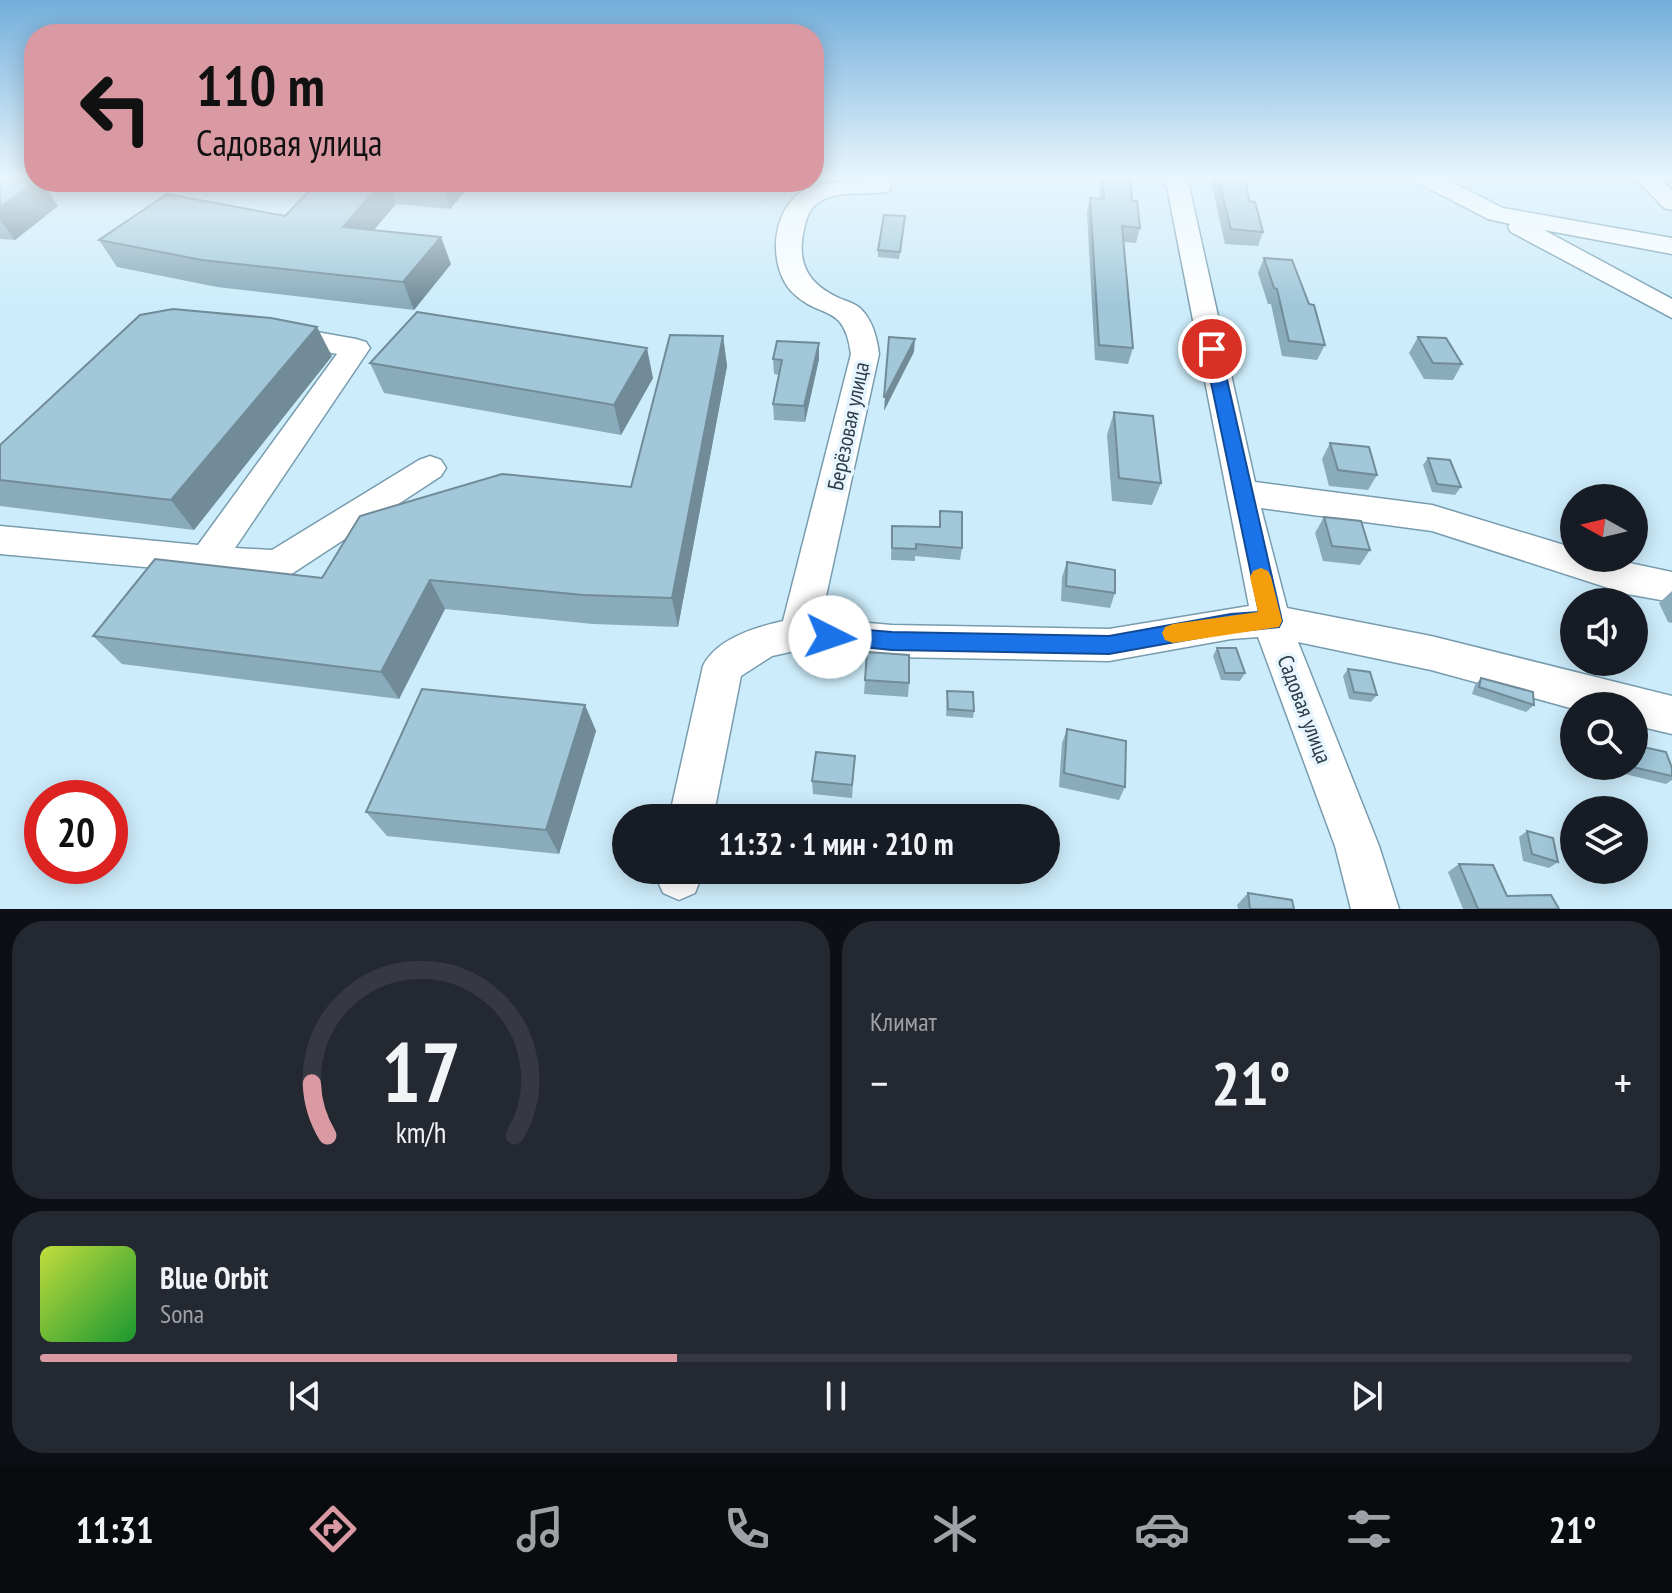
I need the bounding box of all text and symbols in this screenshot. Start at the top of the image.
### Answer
text: 110 m [196,49,325,121]
icon: left [64,56,168,160]
text: Садовая улица [196,119,382,166]
pin [1178,315,1246,383]
icon: arrive [1190,327,1234,371]
street label: Берёзовая улица [821,359,875,493]
north arrow [1560,484,1648,572]
map controls [1560,484,1648,884]
button: sound [1560,588,1648,676]
position arrow [788,595,872,679]
street label: Садовая улица [1272,651,1338,767]
button: search [1560,692,1648,780]
speed limit sign: 20 [24,780,128,884]
button: layers [1560,796,1648,884]
text: 11:32 · 1 мин · 210 m [718,824,954,863]
text: Климат [870,1005,937,1038]
text: 17 [381,1017,461,1125]
text: 21° [1211,1044,1291,1122]
text: − [870,1054,888,1111]
text: + [1614,1054,1632,1111]
text: km/h [396,1114,446,1151]
text: Blue Orbit [160,1258,268,1297]
text: Sona [160,1297,204,1330]
icon: previous [283,1374,327,1418]
icon: pause [814,1374,858,1418]
icon: next [1345,1374,1389,1418]
icon: directions [305,1501,361,1557]
icon: music [512,1501,568,1557]
icon: phone [719,1501,775,1557]
icon: climate [927,1501,983,1557]
icon: car [1134,1501,1190,1557]
icon: filters [1341,1501,1397,1557]
text: 11:31 [76,1506,154,1553]
text: 21° [1549,1506,1596,1553]

